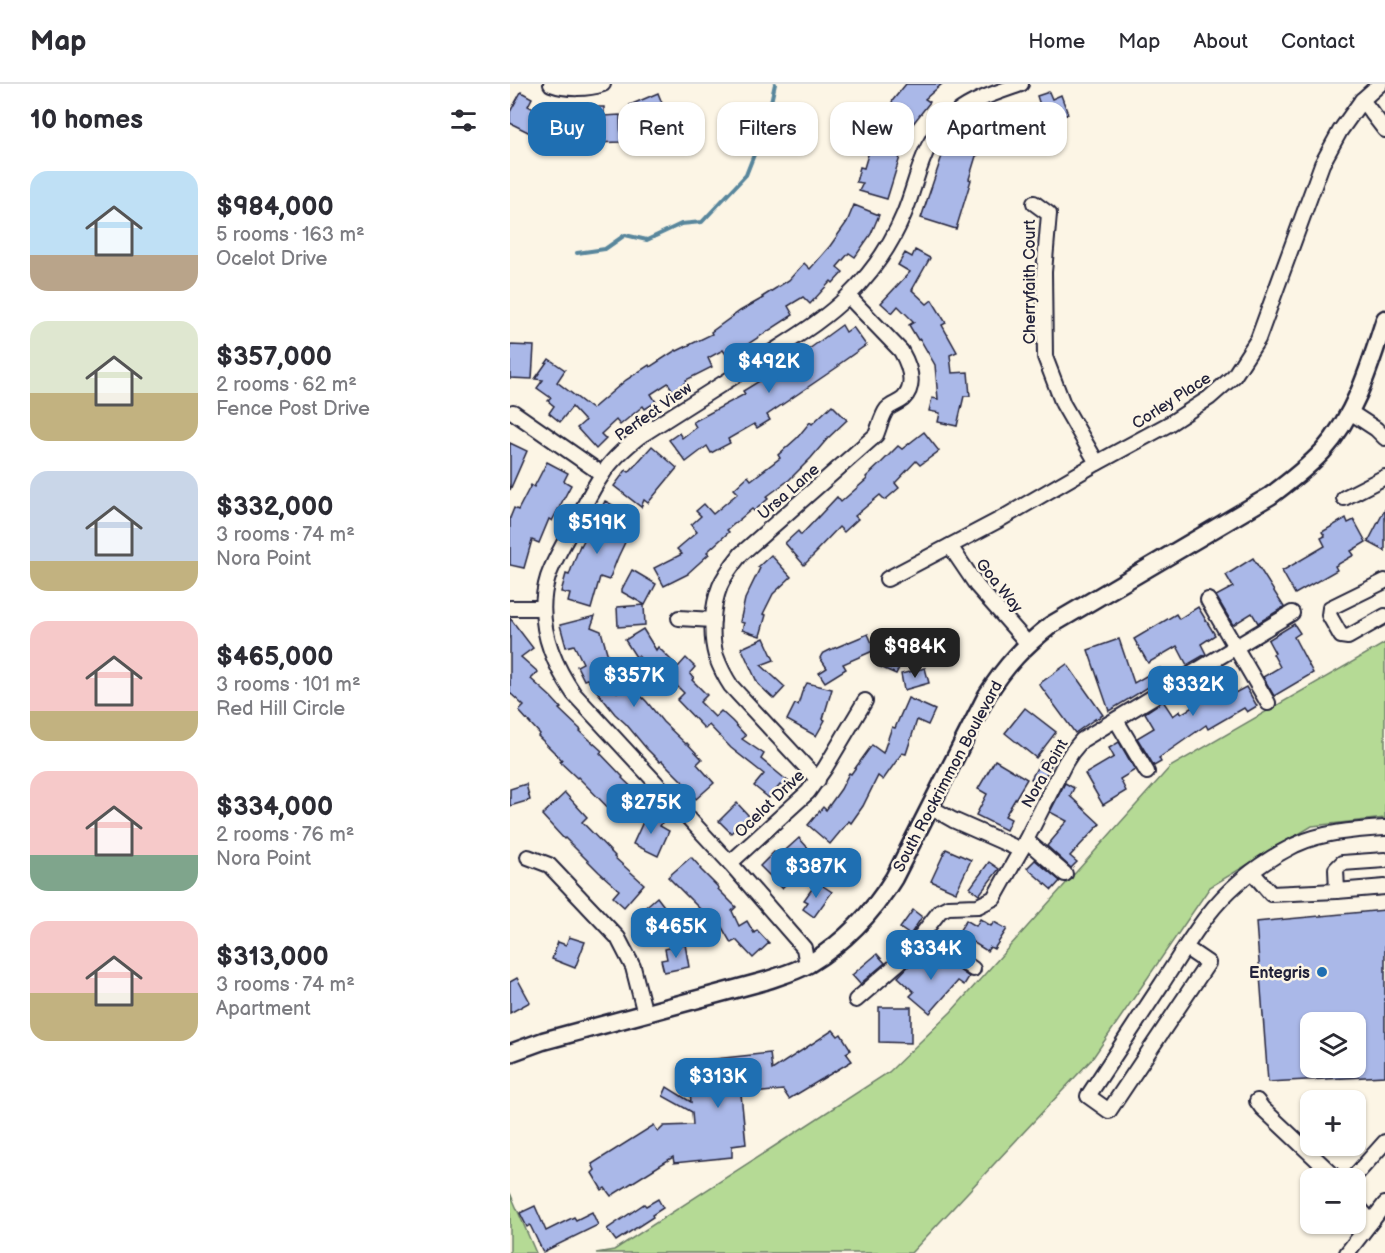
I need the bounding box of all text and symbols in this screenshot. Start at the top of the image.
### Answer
text: Map [30,25,86,58]
text: Home [1028,29,1085,54]
text: Map [1118,29,1160,54]
text: About [1193,29,1248,54]
text: Contact [1281,29,1355,54]
chip: Buy [528,102,606,156]
chip: Rent [618,102,705,156]
chip: Filters [717,102,818,156]
chip: New [830,102,914,156]
chip: Apartment [926,102,1067,156]
icon: filters [447,104,480,137]
text: 10 homes [30,105,143,136]
text: $984,000 [216,192,334,223]
icon: home [78,195,150,267]
street label: Cherryfaith Court [1021,220,1040,344]
text: 5 rooms · 163 m² [216,223,365,247]
text: Ocelot Drive [216,247,327,271]
text: $357,000 [216,342,332,373]
pin: $492K [727,343,811,394]
icon: home [78,345,150,417]
text: $492K [738,350,800,374]
street label: Corley Place [1129,368,1215,434]
text: 2 rooms · 62 m² [216,373,357,397]
street label: Perfect View [612,379,696,446]
text: Fence Post Drive [216,397,370,421]
street label: Ursa Lane [754,460,824,524]
text: $332,000 [216,492,333,523]
icon: home [78,495,150,567]
pin: $519K [555,504,639,555]
text: $519K [568,511,626,535]
text: 3 rooms · 74 m² [216,523,355,547]
text: Nora Point [216,547,311,571]
street label: Goa Way [971,555,1027,617]
pin: $984K [873,628,957,679]
text: $984K [884,635,946,659]
text: $465,000 [216,642,334,673]
icon: home [78,645,150,717]
pin: $357K [592,657,676,708]
text: $357K [603,664,665,688]
pin: $332K [1151,666,1235,717]
text: 3 rooms · 101 m² [216,673,361,697]
text: $332K [1162,673,1224,697]
street label: South Rockrimmon Boulevard [890,678,1007,876]
text: Red Hill Circle [216,697,345,721]
street label: Nora Point [1018,736,1073,811]
street label: Ocelot Drive [731,766,809,842]
pin: $275K [609,784,693,835]
text: $275K [621,791,681,815]
text: $334,000 [216,792,333,823]
icon: home [78,795,150,867]
text: 2 rooms · 76 m² [216,823,354,847]
text: Nora Point [216,847,311,871]
pin: $387K [774,848,858,899]
text: $387K [785,855,847,879]
pin: $465K [634,908,718,959]
text: $465K [645,915,707,939]
pin: $334K [889,930,973,981]
text: $334K [900,937,962,961]
text: $313,000 [216,942,329,973]
icon: home [78,945,150,1017]
place label: Entegris [1249,964,1310,983]
marker: Entegris [1315,965,1329,979]
text: 3 rooms · 74 m² [216,973,355,997]
text: Apartment [216,997,311,1021]
map controls [1300,1012,1366,1234]
button: layers [1300,1012,1366,1078]
pin: $313K [676,1058,760,1109]
text: $313K [689,1065,747,1089]
button: + [1300,1090,1366,1156]
button: − [1300,1168,1366,1234]

